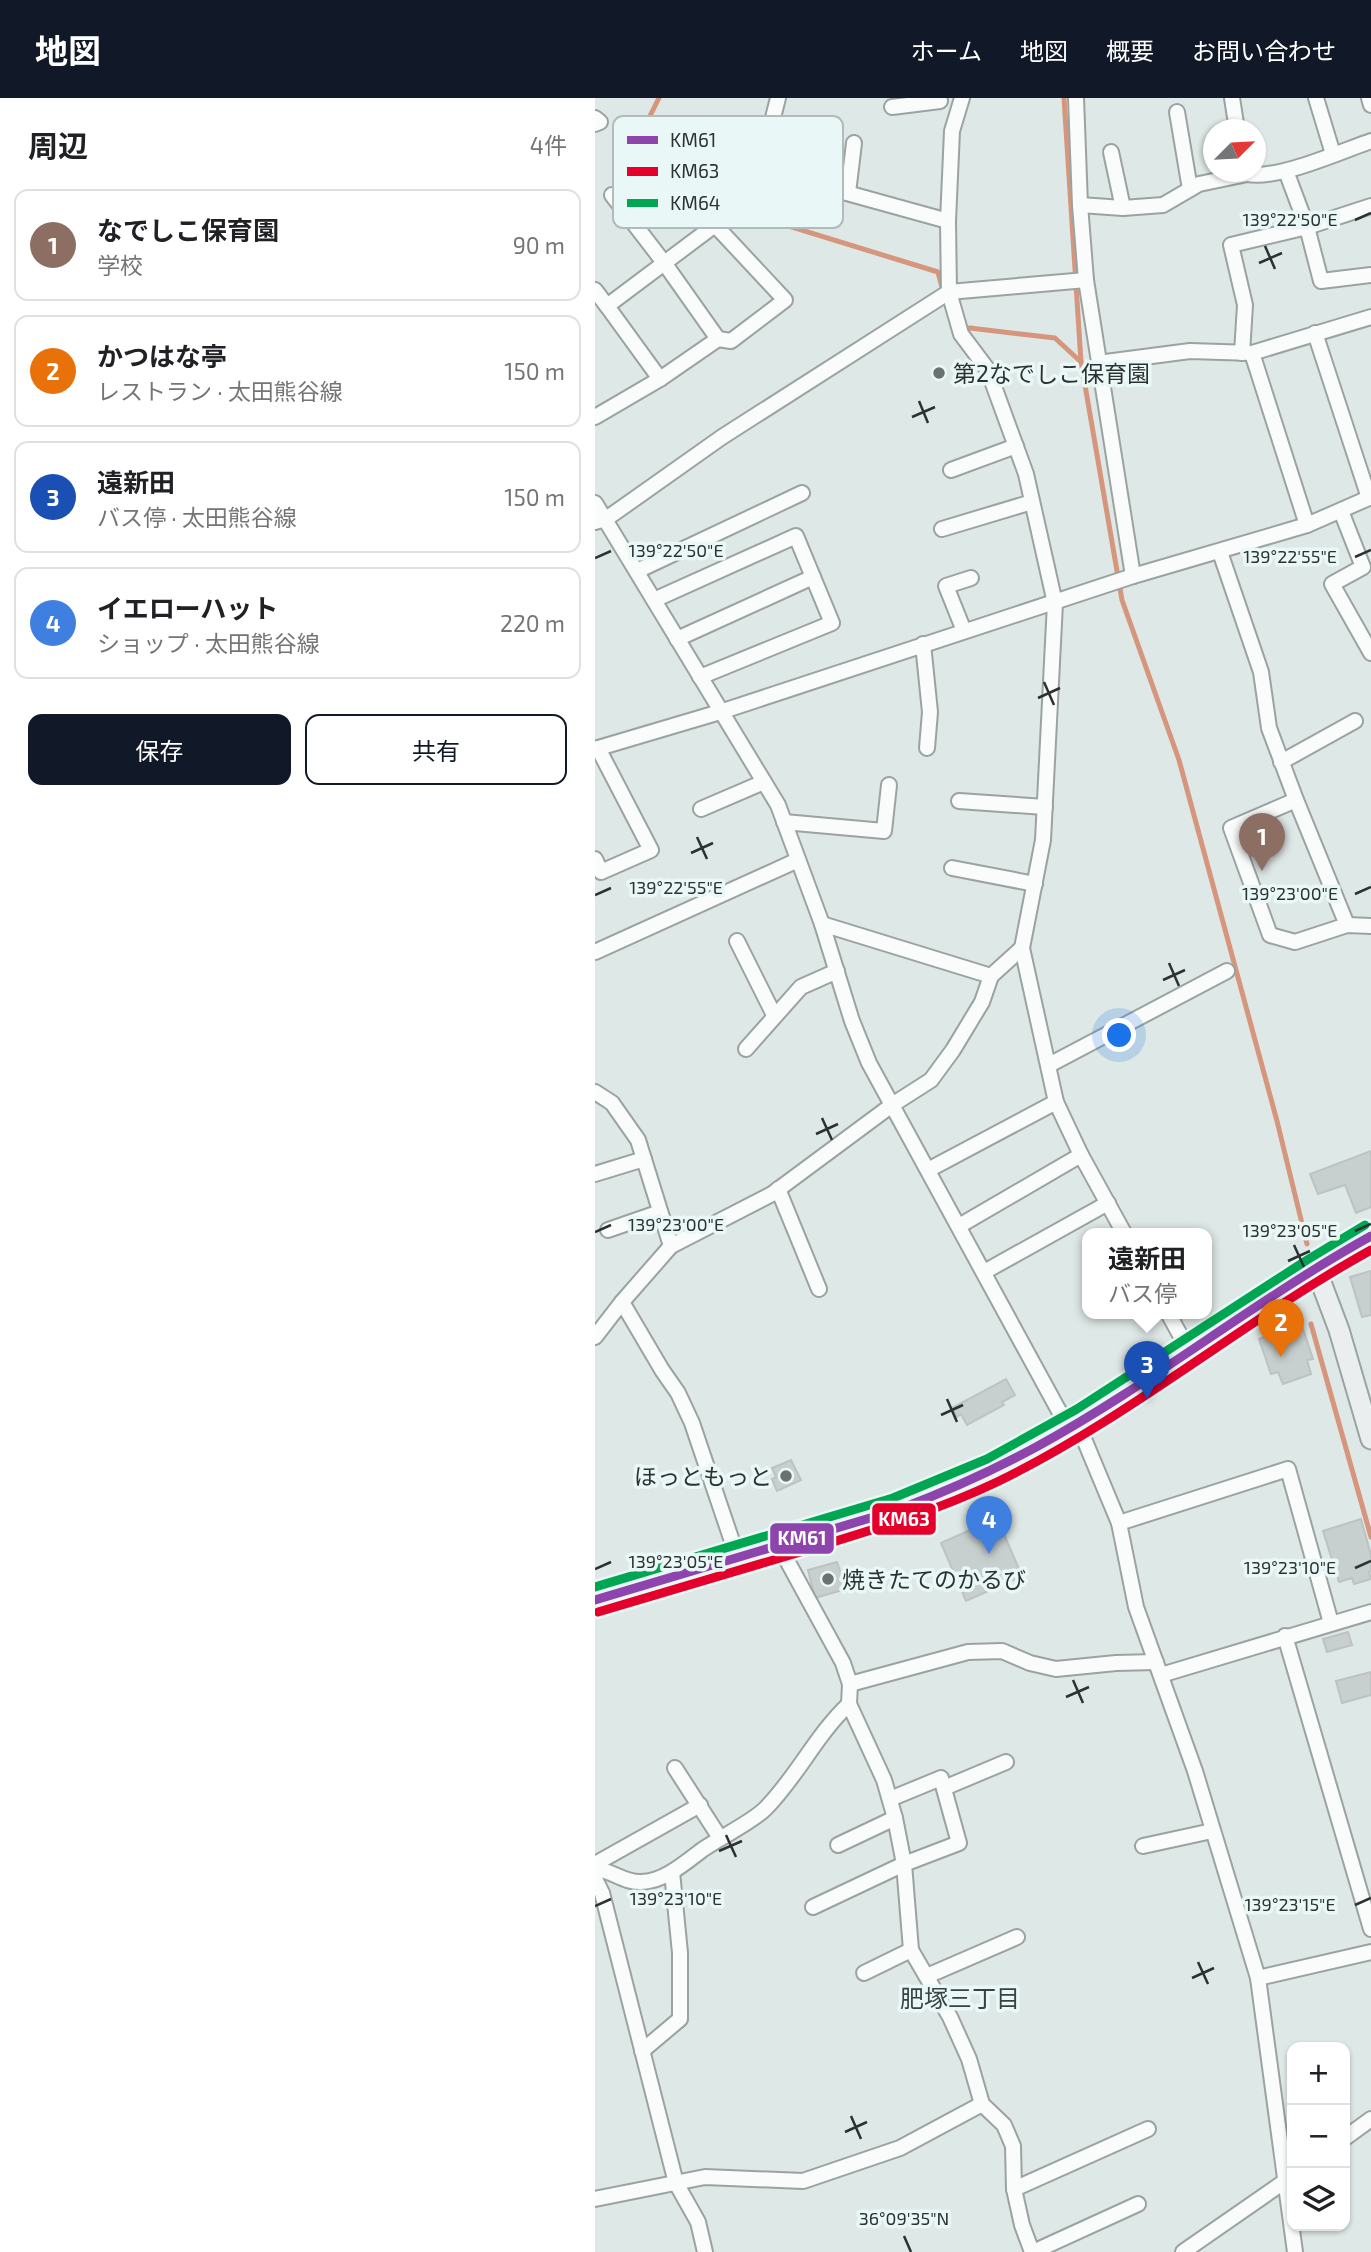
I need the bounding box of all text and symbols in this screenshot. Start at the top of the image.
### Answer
text: 地図 [35,30,101,70]
text: ホーム [911,36,982,65]
text: 地図 [1020,36,1068,65]
text: 概要 [1106,36,1154,65]
text: お問い合わせ [1192,36,1336,65]
legend [613,116,843,228]
north arrow [1203,119,1266,182]
text: 周辺 [28,127,88,163]
text: KM61 [670,128,716,151]
text: 4件 [530,131,567,159]
text: KM63 [670,159,719,182]
text: KM64 [670,191,720,214]
text: 139°22'50"E [1243,208,1337,230]
text: なでしこ保育園 [97,214,279,245]
text: 1 [48,231,58,259]
text: 90 m [513,231,565,259]
text: 学校 [97,251,143,279]
text: かつはな亭 [97,340,227,371]
text: 2 [46,357,60,385]
text: 150 m [504,357,565,385]
place label: 第2なでしこ保育園 [953,359,1150,387]
marker: 第2なでしこ保育園 [931,365,947,381]
text: レストラン · 太田熊谷線 [97,377,343,405]
text: 遠新田 [97,466,175,497]
text: 3 [46,483,60,511]
text: 150 m [504,483,565,511]
text: バス停 · 太田熊谷線 [97,503,297,531]
text: 139°22'50"E [629,539,723,561]
text: 139°22'55"E [1243,545,1337,567]
text: イエローハット [97,592,278,623]
text: 4 [46,609,60,637]
text: 220 m [500,609,565,637]
text: ショップ · 太田熊谷線 [97,629,320,657]
button: 保存 [28,714,291,785]
button: 共有 [305,714,567,785]
pin: 1 [1239,813,1285,871]
text: 139°22'55"E [629,876,723,898]
text: 139°23'00"E [1242,882,1338,904]
your location [1102,1018,1136,1052]
text: 139°23'00"E [628,1213,724,1235]
text: 139°23'05"E [1243,1219,1337,1241]
popup [1082,1228,1212,1319]
text: 遠新田 [1108,1242,1186,1273]
text: バス停 [1108,1279,1177,1307]
pin: 2 [1258,1299,1304,1357]
pin: 3 [1124,1341,1170,1399]
place label: ほっともっと [634,1462,772,1490]
marker: ほっともっと [778,1468,794,1484]
pin: 4 [966,1496,1012,1554]
line badge: KM63 [871,1502,937,1536]
text: KM63 [878,1507,930,1530]
line badge: KM61 [769,1522,835,1555]
text: KM61 [778,1526,826,1549]
text: 139°23'05"E [629,1550,723,1572]
text: 139°23'10"E [1244,1556,1336,1578]
place label: 焼きたてのかるび [842,1565,1026,1593]
marker: 焼きたてのかるび [820,1571,836,1587]
text: 139°23'10"E [630,1887,722,1909]
text: 139°23'15"E [1244,1893,1336,1915]
district label: 肥塚三丁目 [900,1983,1020,2012]
map controls [1287,2042,1350,2231]
button: + [1287,2042,1350,2105]
button: − [1287,2105,1350,2168]
button: layers [1287,2168,1350,2231]
text: 36°09'35"N [859,2207,949,2229]

